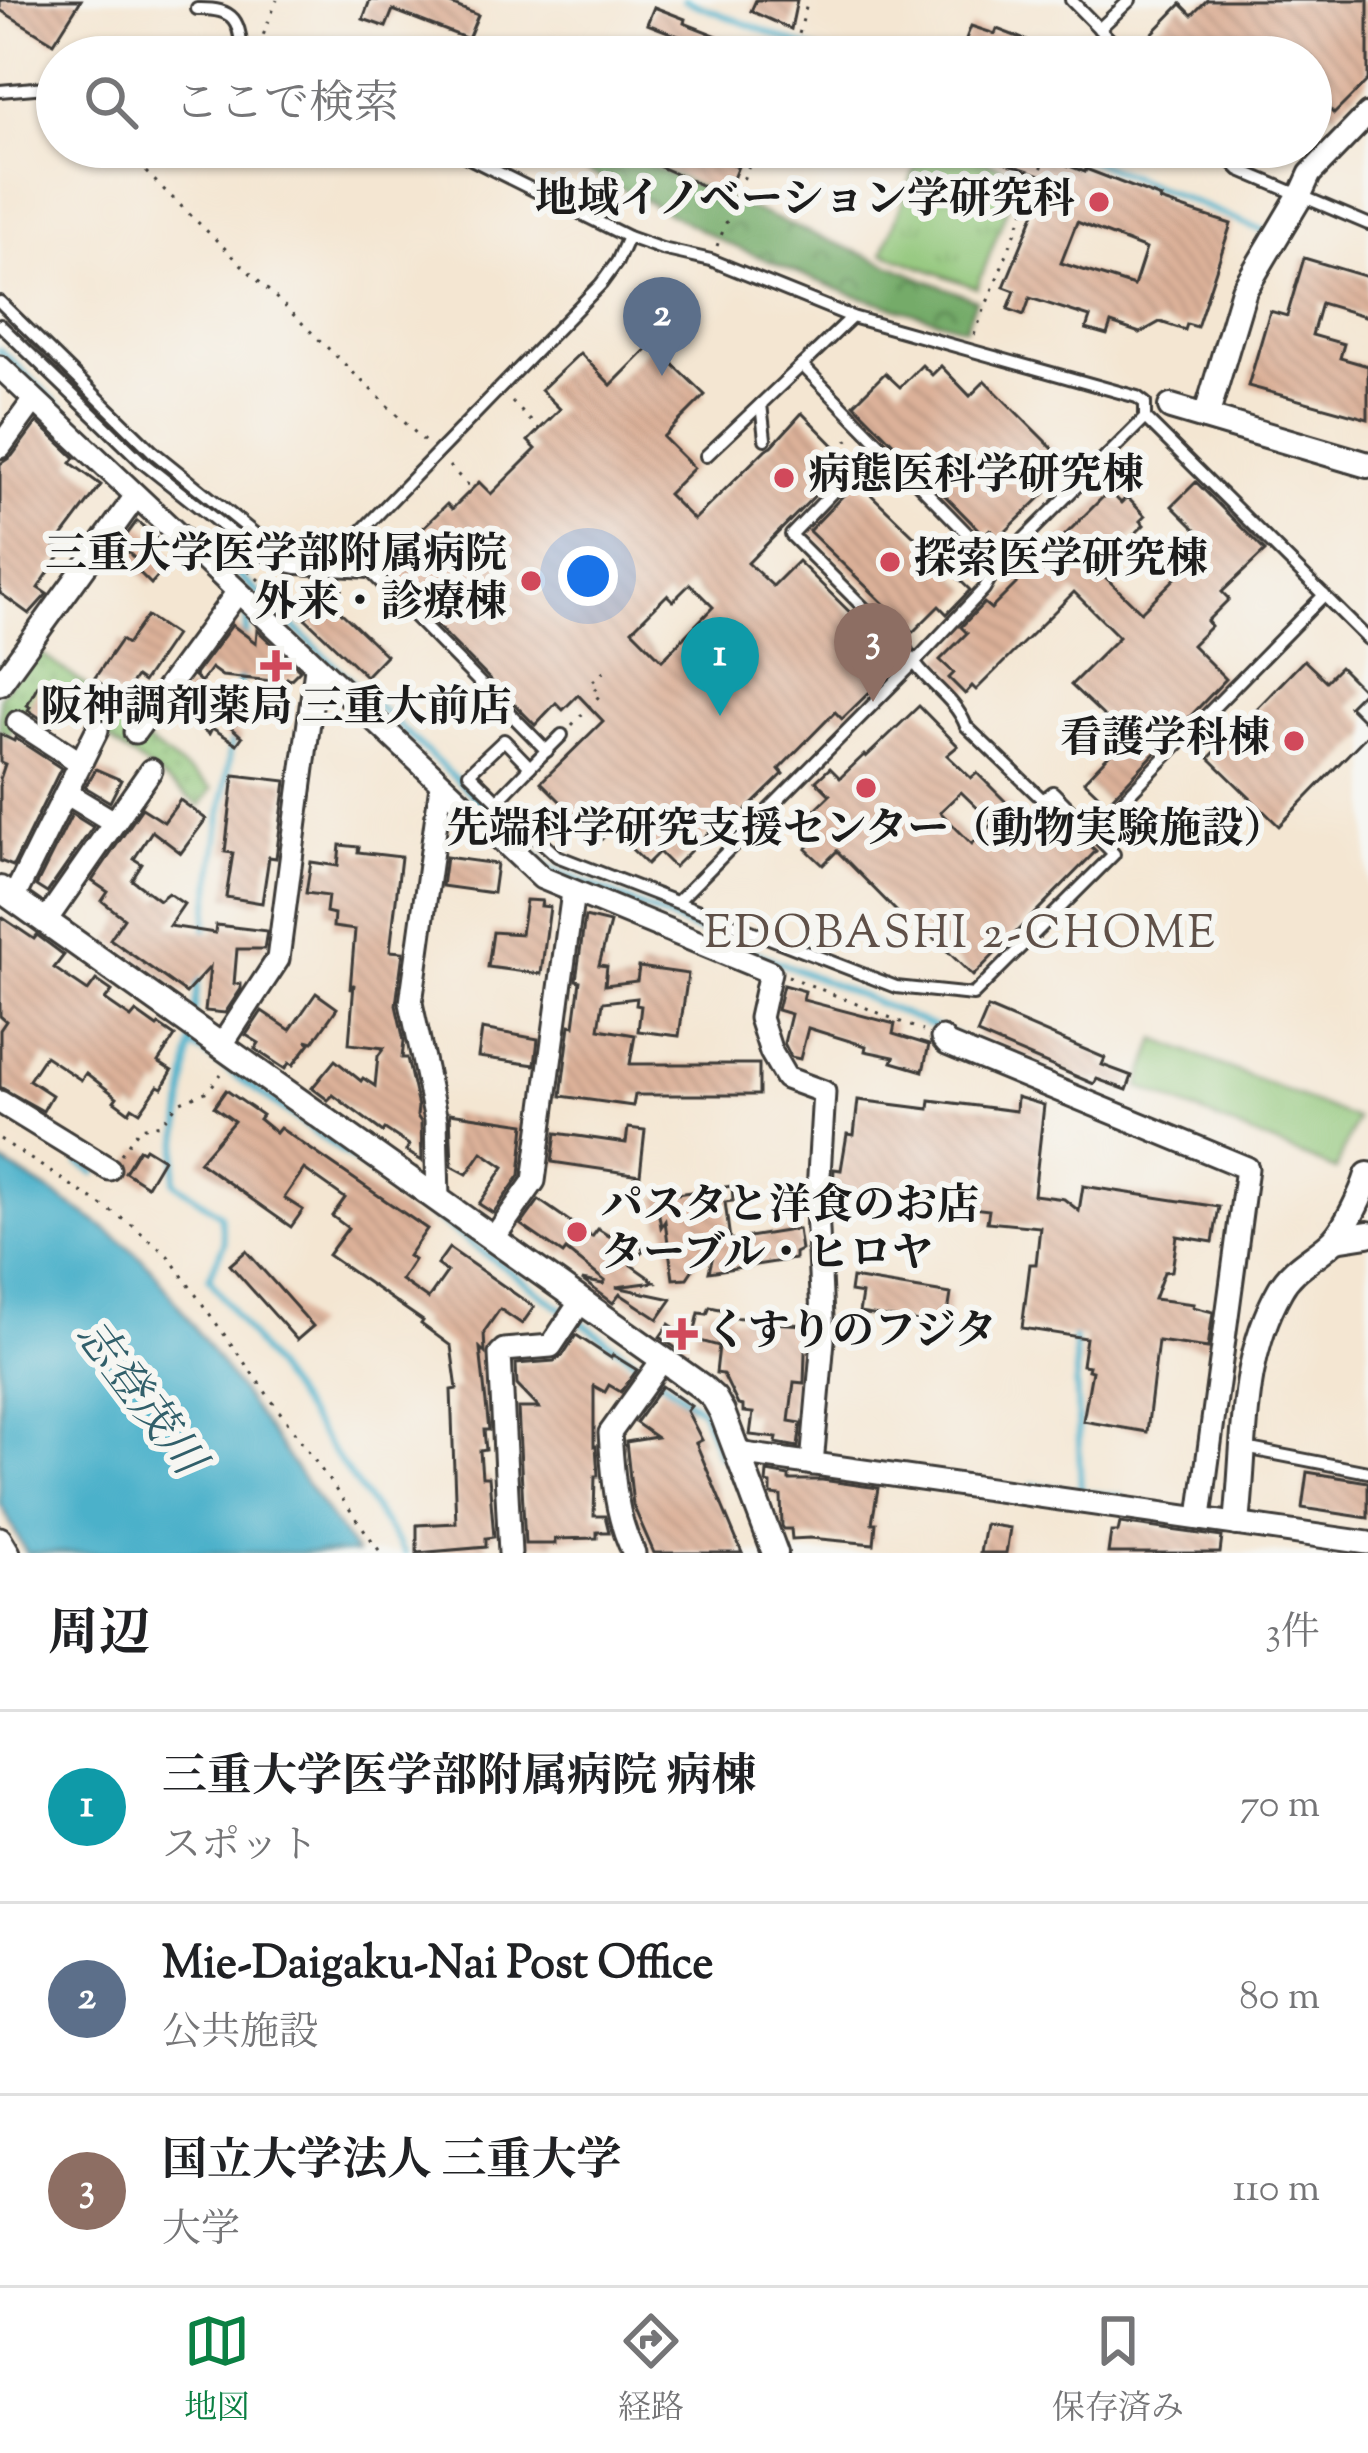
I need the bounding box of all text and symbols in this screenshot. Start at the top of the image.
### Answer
search box [36,36,1332,168]
icon: search [78,69,144,135]
text: ここで検索 [174,74,399,139]
place label: 地域イノベーション学研究科 [535,172,1075,232]
marker: 地域イノベーション学研究科 [1086,189,1112,215]
pin: 2 [623,277,701,376]
place label: 病態医科学研究棟 [808,448,1144,508]
marker: 病態医科学研究棟 [771,465,797,491]
place label: 三重大学医学部附属病院 外来・診療棟 [45,527,507,635]
place label: 探索医学研究棟 [914,532,1208,592]
your location [558,546,618,606]
marker: 探索医学研究棟 [877,549,903,575]
marker: 三重大学医学部附属病院 外来・診療棟 [518,568,544,594]
pin: 3 [834,603,912,702]
pin: 1 [681,617,759,716]
marker: 阪神調剤薬局 三重大前店 [263,653,289,679]
place label: 阪神調剤薬局 三重大前店 [41,680,511,740]
place label: 看護学科棟 [1060,711,1270,771]
marker: 看護学科棟 [1281,728,1307,754]
marker: 先端科学研究支援センター（動物実験施設） [853,775,879,801]
place label: 先端科学研究支援センター（動物実験施設） [447,802,1285,862]
district label: EDOBASHI 2-CHOME [704,904,1218,969]
place label: パスタと洋食のお店 ターブル・ヒロヤ [601,1178,979,1286]
marker: パスタと洋食のお店 ターブル・ヒロヤ [564,1219,590,1245]
place label: くすりのフジタ [706,1304,997,1364]
water label: 志登茂川 [57,1308,220,1494]
marker: くすりのフジタ [669,1321,695,1347]
text: 周辺 [48,1600,150,1673]
text: 3件 [1265,1607,1320,1663]
text: 三重大学医学部附属病院 病棟 [162,1747,757,1812]
text: 1 [80,1779,94,1835]
text: 70 m [1240,1779,1320,1835]
text: スポット [162,1820,318,1876]
text: Mie-Daigaku-Nai Post Office [162,1934,713,1999]
text: 2 [78,1971,96,2027]
text: 80 m [1239,1971,1320,2027]
text: 公共施設 [162,2007,318,2063]
text: 国立大学法人 三重大学 [162,2131,622,2196]
text: 3 [79,2163,95,2219]
text: 110 m [1233,2163,1320,2219]
text: 大学 [162,2204,240,2260]
tab: 地図 [184,2308,250,2434]
tab: 経路 [618,2308,684,2434]
tab: 保存済み [1052,2308,1184,2434]

